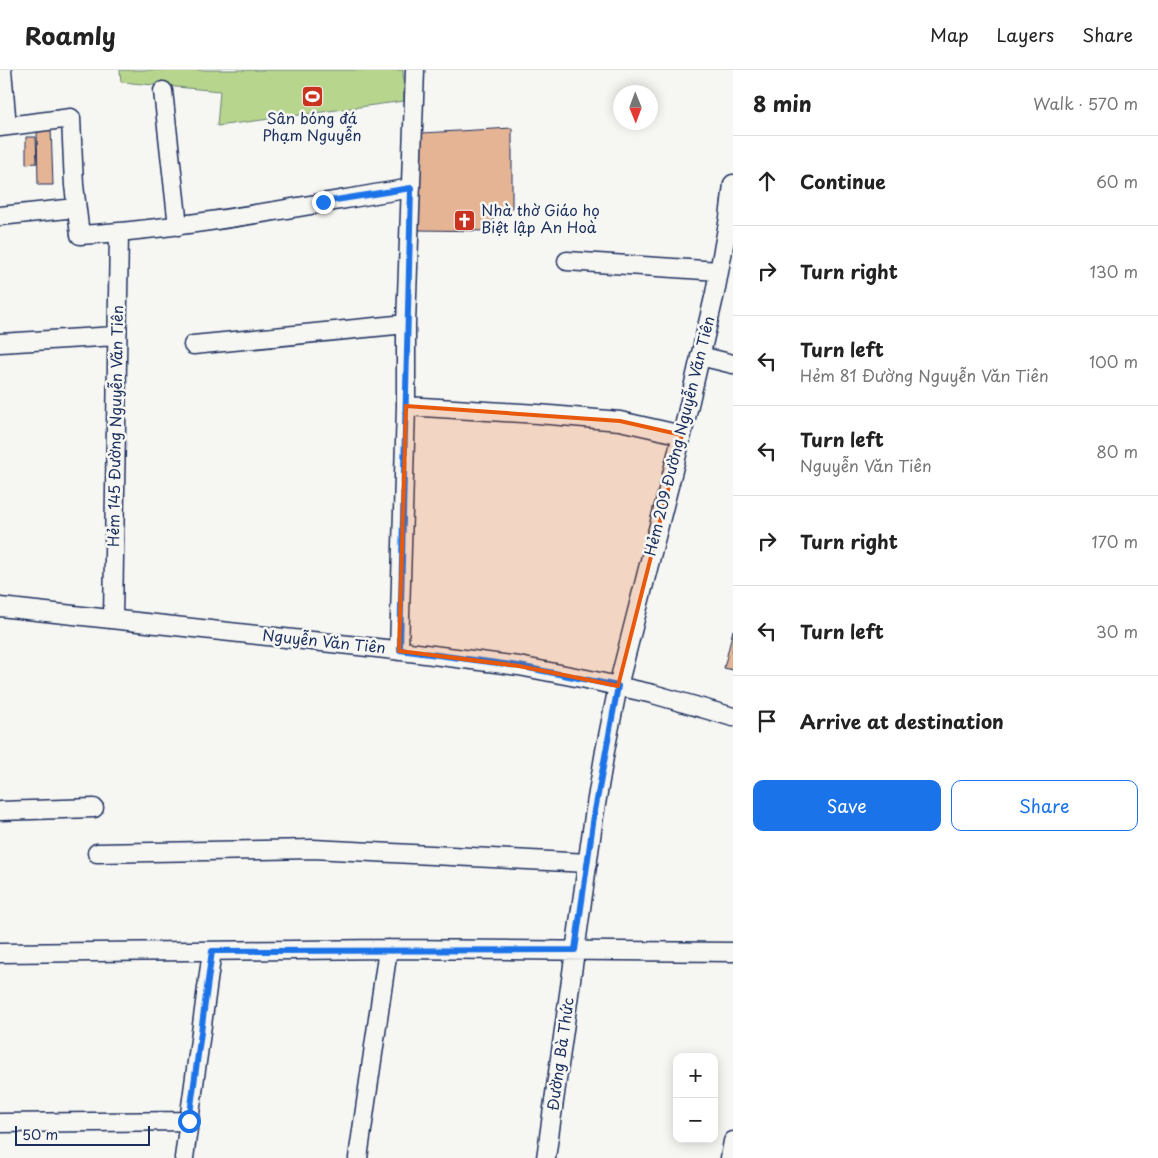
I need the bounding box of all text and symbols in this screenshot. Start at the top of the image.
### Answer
text: Roamly [25,17,116,53]
text: Map [930,21,969,48]
text: Layers [997,21,1054,48]
text: Share [1082,21,1133,48]
sports icon: Sân bóng đá Phạm Nguyễn [300,84,324,108]
north arrow [613,85,658,130]
text: 8 min [753,87,812,119]
text: Walk · 570 m [1033,91,1138,115]
place label: Sân bóng đá Phạm Nguyễn [262,106,362,146]
icon: ahead [753,167,781,195]
text: Continue [800,167,886,195]
text: 60 m [1096,169,1138,193]
route end [312,191,335,214]
place label: Nhà thờ Giáo họ Biệt lập An Hoà [481,198,600,238]
church icon: Nhà thờ Giáo họ Biệt lập An Hoà [453,208,477,232]
icon: right [753,257,781,285]
text: Turn right [800,257,898,285]
text: 130 m [1090,259,1138,283]
street label: Hẻm 145 Đường Nguyễn Văn Tiên [101,305,128,547]
street label: Hẻm 209 Đường Nguyễn Văn Tiên [638,313,720,558]
text: Turn left [800,335,884,363]
icon: left [753,347,781,375]
text: 100 m [1089,349,1138,373]
text: Hẻm 81 Đường Nguyễn Văn Tiên [800,363,1049,387]
text: Turn left [800,425,884,453]
icon: left [753,437,781,465]
text: 80 m [1096,439,1138,463]
text: Nguyễn Văn Tiên [800,453,932,477]
icon: right [753,527,781,555]
text: Turn right [800,527,898,555]
text: 170 m [1092,529,1138,553]
icon: left [753,617,781,645]
text: Turn left [800,617,884,645]
text: 30 m [1096,619,1138,643]
street label: Nguyễn Văn Tiên [262,623,387,658]
icon: arrive [753,707,781,735]
text: Arrive at destination [800,707,1004,735]
button: Save [753,780,941,831]
button: Share [951,780,1138,831]
street label: Đường Bà Thức [540,996,579,1112]
map controls [673,1053,718,1143]
button: + [673,1053,718,1098]
button: − [673,1098,718,1143]
route start [178,1110,201,1133]
scale bar [15,1123,150,1146]
text: 50 m [22,1124,58,1145]

